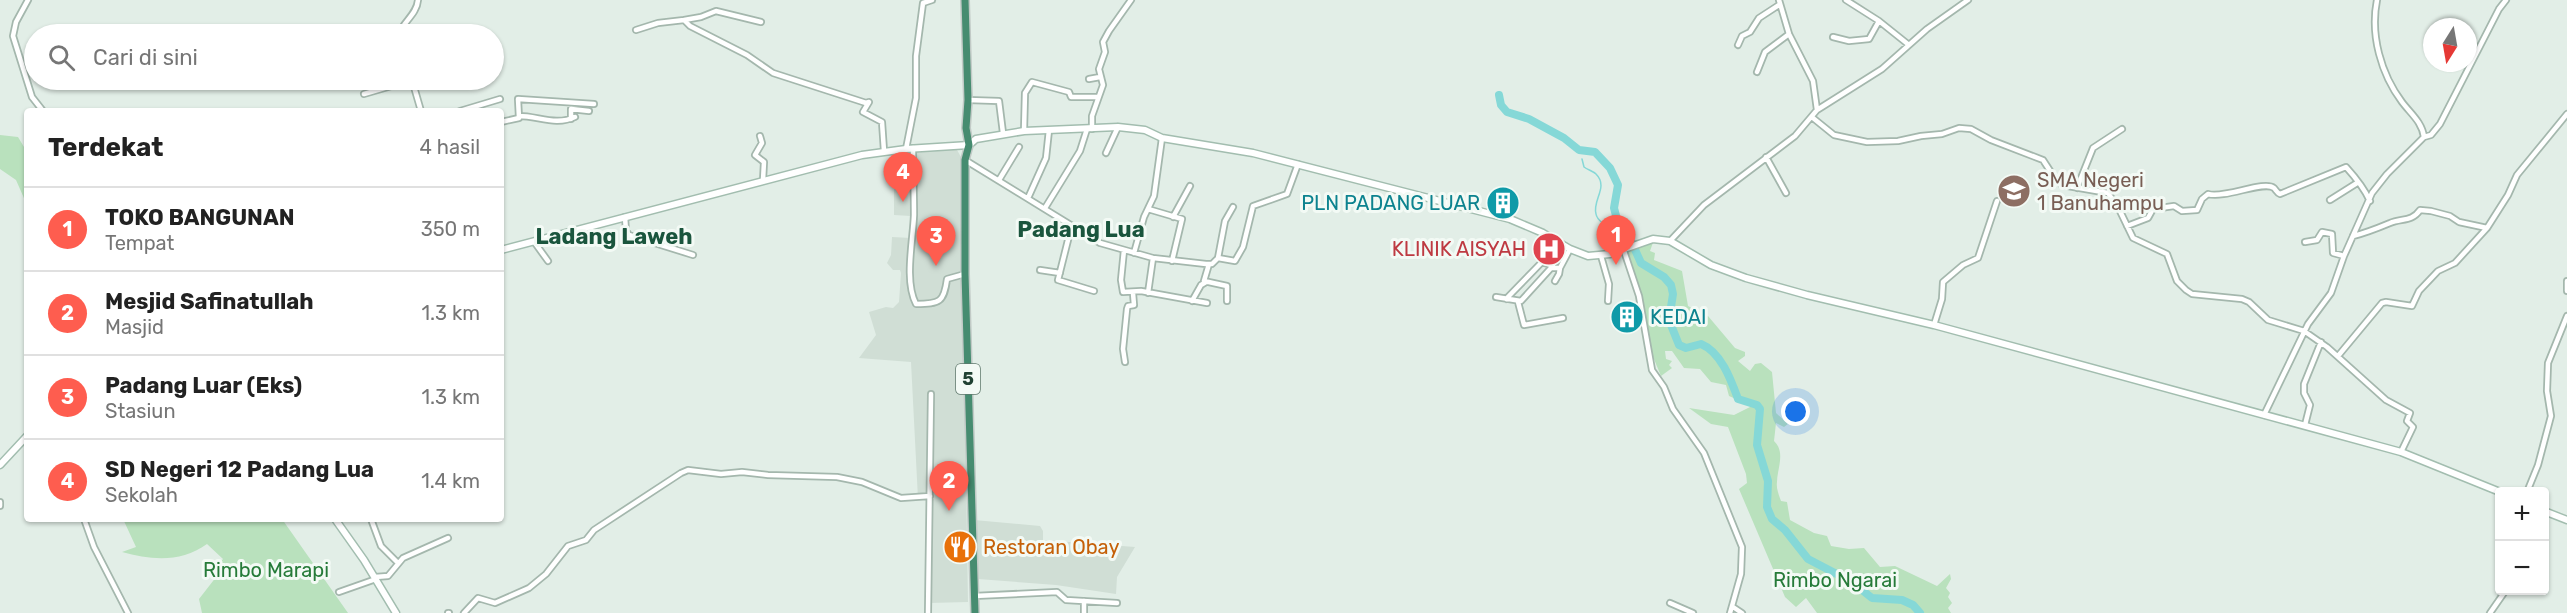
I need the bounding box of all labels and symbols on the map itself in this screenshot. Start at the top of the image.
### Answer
north arrow [2423,18,2477,72]
pin: 4 [884,152,922,202]
place label: SMA Negeri 1 Banuhampu [2037,168,2164,215]
school or university icon: SMA Negeri 1 Banuhampu [1996,173,2032,209]
building icon: PLN PADANG LUAR [1485,185,1521,221]
place label: PLN PADANG LUAR [1301,191,1480,215]
pin: 3 [916,216,956,266]
district label: Padang Lua [1017,216,1145,243]
pin: 1 [1596,216,1636,265]
district label: Ladang Laweh [535,223,693,250]
hospital icon: KLINIK AISYAH [1531,231,1567,267]
place label: KLINIK AISYAH [1392,237,1526,261]
building icon: KEDAI [1609,299,1645,335]
place label: KEDAI [1650,305,1707,329]
road number: 5 [956,364,980,394]
your location [1781,397,1810,426]
pin: 2 [930,462,968,511]
restaurant icon: Restoran Obay [942,529,978,565]
place label: Restoran Obay [983,535,1119,559]
park label: Rimbo Marapi [203,558,329,582]
park label: Rimbo Ngarai [1773,568,1897,592]

